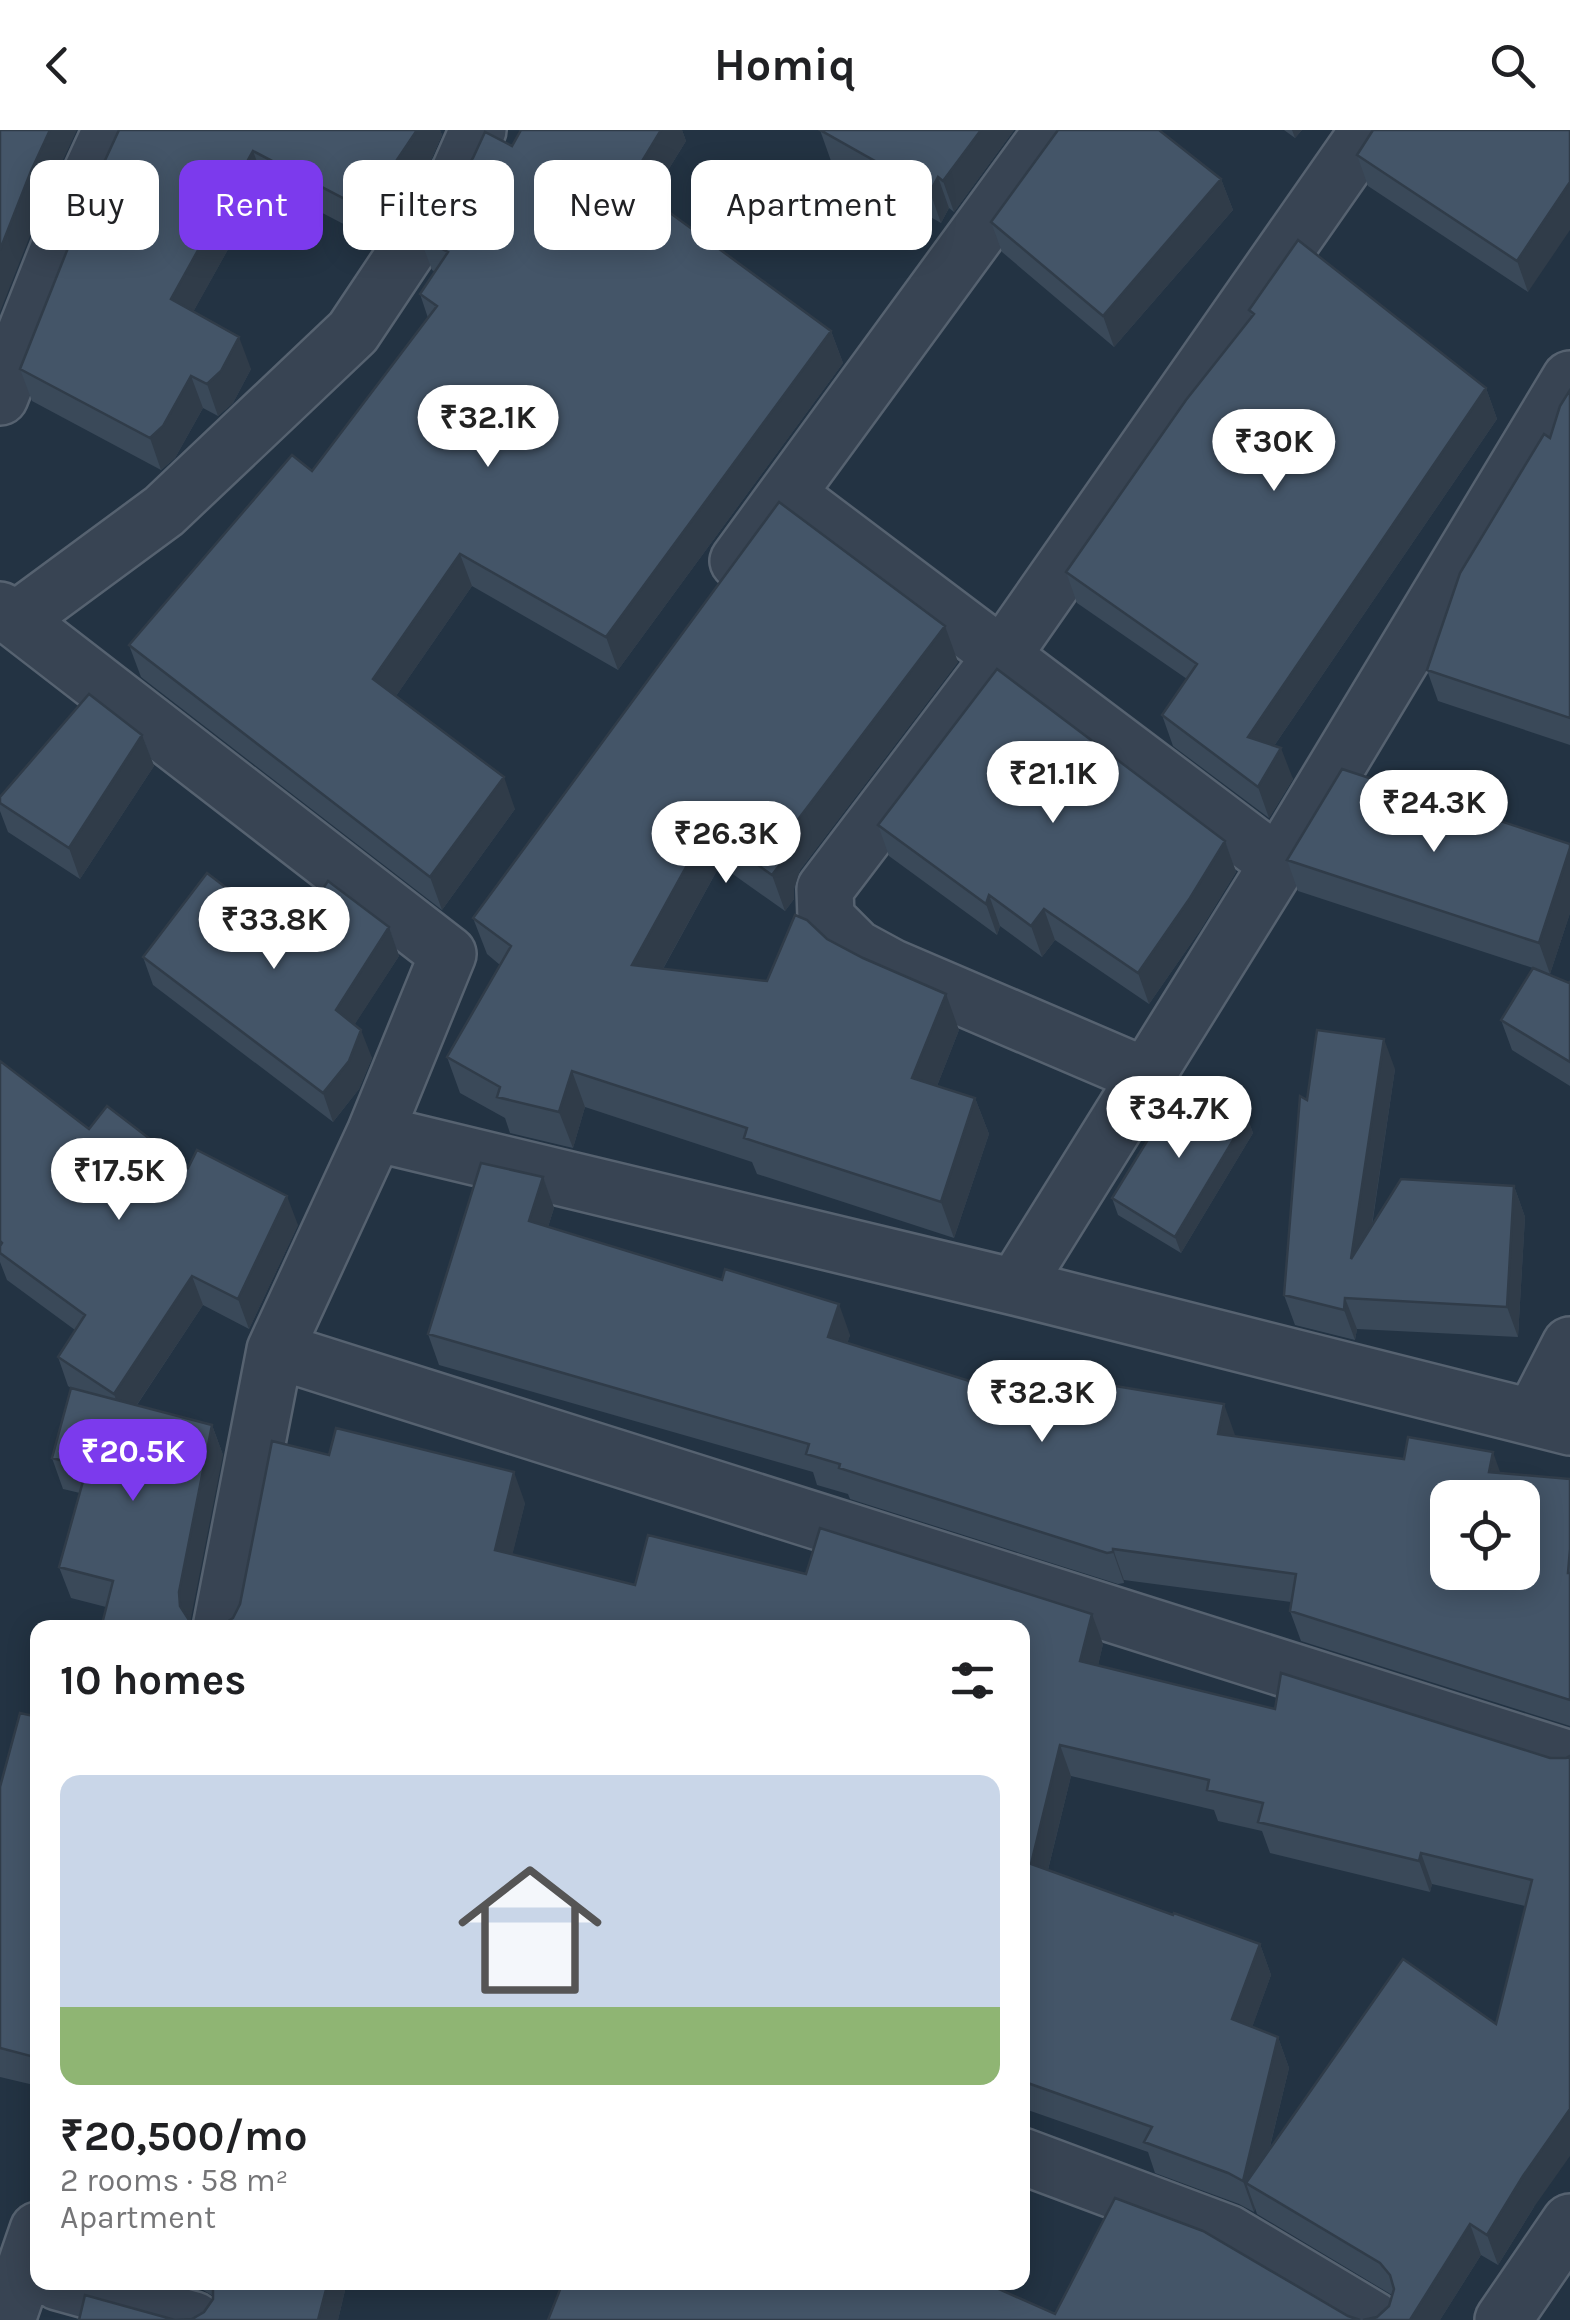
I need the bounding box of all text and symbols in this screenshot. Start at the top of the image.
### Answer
icon: back [30,38,85,93]
icon: search [1485,38,1540,93]
text: Homiq [714,39,856,91]
chip: Buy [30,160,159,250]
chip: Rent [179,160,323,250]
chip: Filters [343,160,514,250]
chip: New [534,160,671,250]
chip: Apartment [691,160,932,250]
pin: ₹32.1K [407,385,569,470]
text: ₹32.1K [440,399,536,436]
pin: ₹30K [1215,409,1333,494]
text: ₹30K [1234,423,1314,460]
pin: ₹21.1K [972,741,1134,826]
text: ₹21.1K [1009,755,1097,792]
pin: ₹24.3K [1353,770,1515,855]
text: ₹24.3K [1382,784,1486,821]
pin: ₹26.3K [645,801,807,886]
text: ₹26.3K [674,815,778,852]
pin: ₹33.8K [193,887,355,972]
text: ₹33.8K [221,901,327,938]
pin: ₹34.7K [1098,1076,1260,1161]
text: ₹34.7K [1129,1090,1229,1127]
pin: ₹17.5K [38,1138,200,1223]
text: ₹17.5K [73,1152,165,1189]
pin: ₹32.3K [961,1360,1123,1445]
text: ₹32.3K [989,1374,1095,1411]
pin: ₹20.5K [52,1419,214,1504]
text: ₹20.5K [81,1433,185,1470]
map controls [1430,1480,1540,1590]
button: locate [1430,1480,1540,1590]
icon: filters [945,1653,1000,1708]
text: 10 homes [60,1655,246,1705]
icon: home [440,1840,620,2020]
text: ₹20,500/mo [60,2111,308,2161]
text: 2 rooms · 58 m² [60,2162,288,2199]
text: Apartment [60,2199,216,2236]

